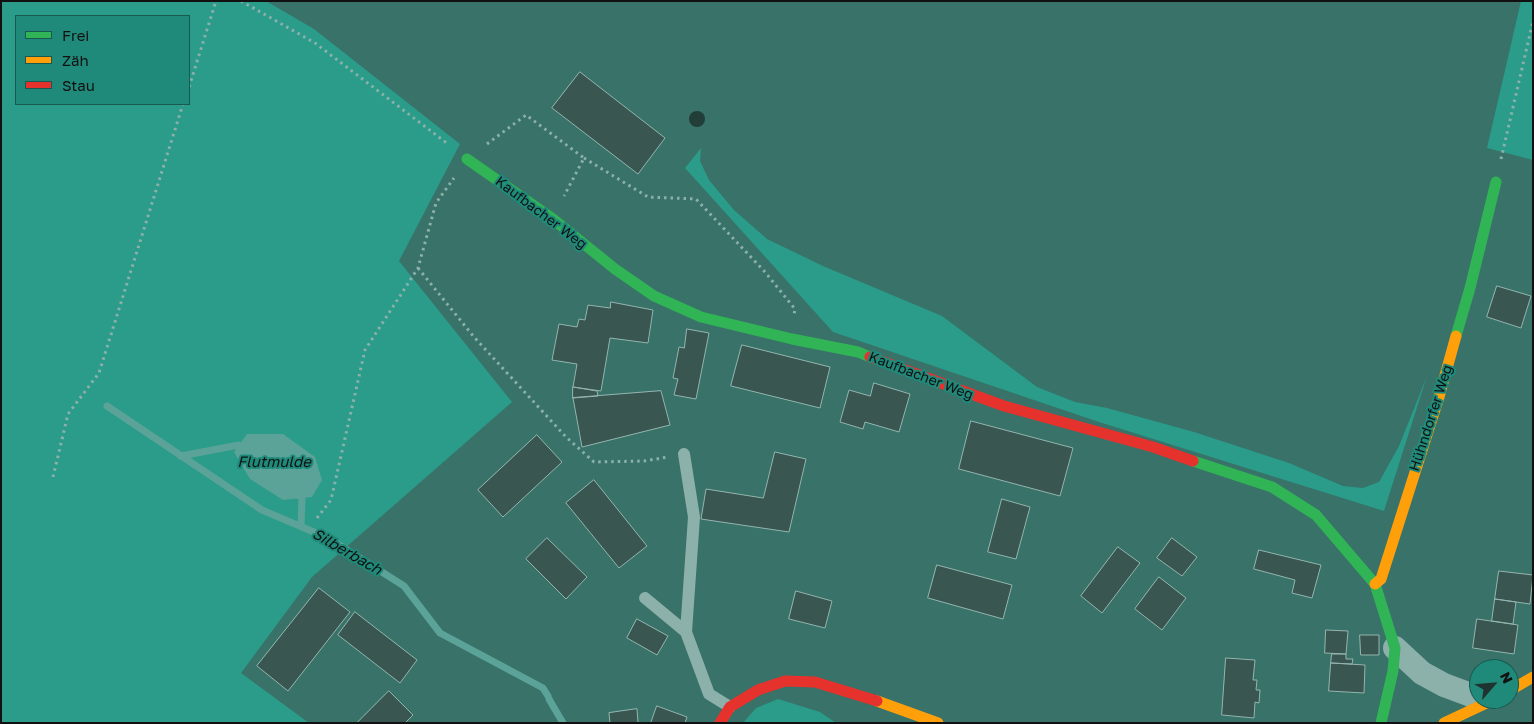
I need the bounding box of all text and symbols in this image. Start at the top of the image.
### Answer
legend [15,15,190,105]
text: Frei [62,26,89,44]
text: Zäh [62,51,89,69]
text: Stau [62,76,95,94]
street label: Kaufbacher Weg [492,173,590,253]
street label: Kaufbacher Weg [866,348,976,404]
street label: Hühndorfer Weg [1406,363,1456,473]
water label: Flutmulde [237,453,311,471]
water label: Silberbach [309,525,385,579]
north arrow [1469,659,1519,709]
text: N [1497,669,1517,686]

